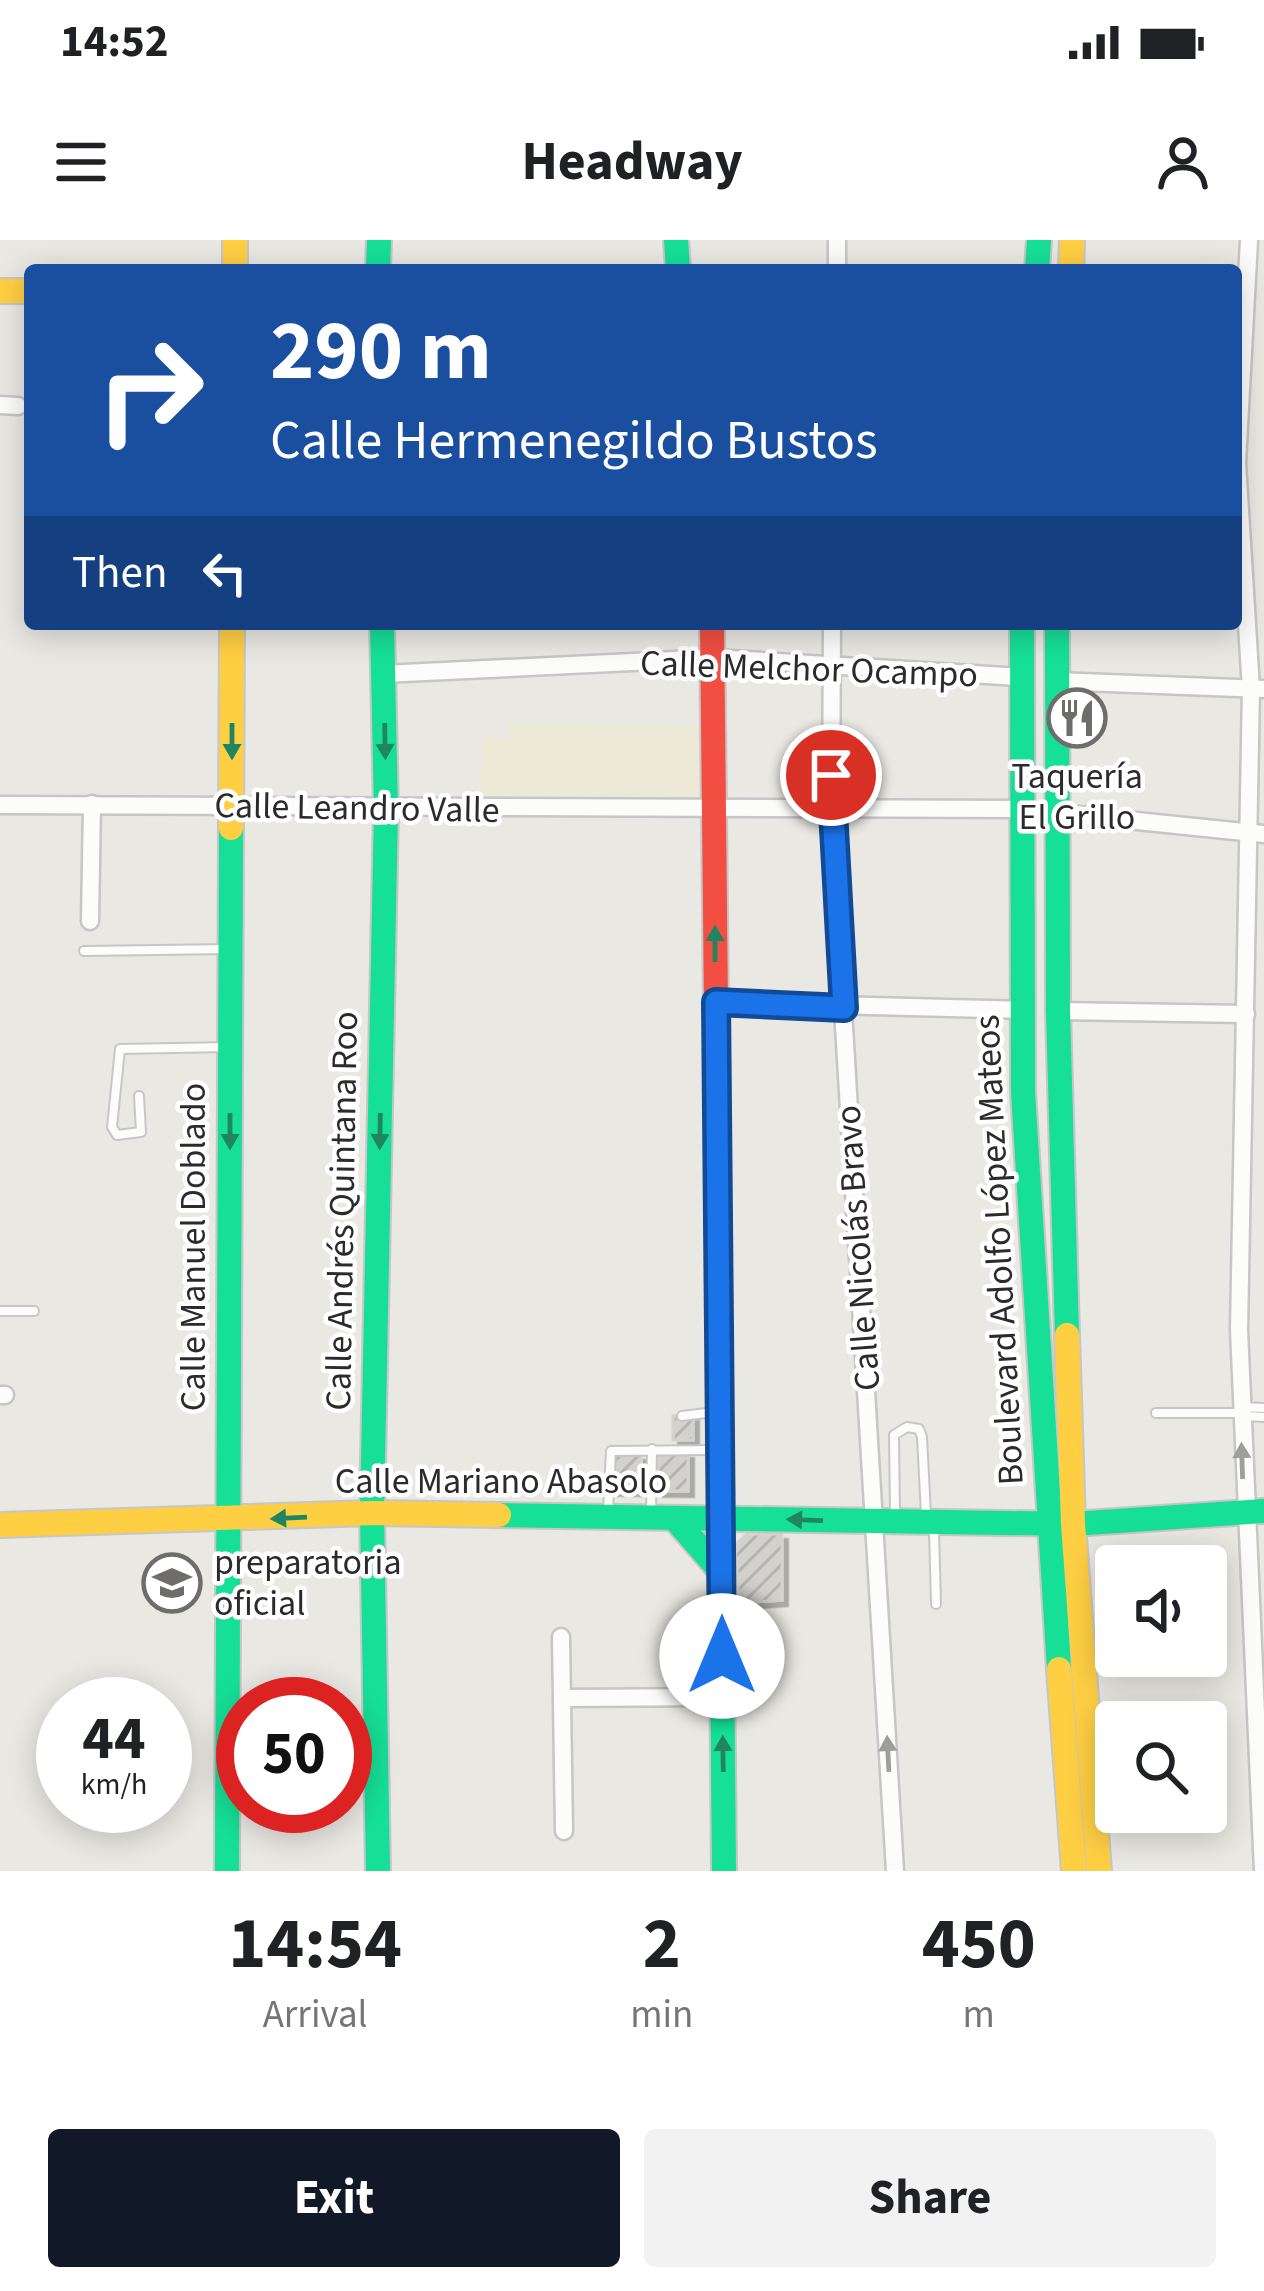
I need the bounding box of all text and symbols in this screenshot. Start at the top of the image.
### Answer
text: 14:52 [60,10,169,74]
text: Headway [521,124,743,201]
icon: menu [48,129,114,195]
icon: person [1150,129,1216,195]
text: 290 m [270,292,492,412]
icon: right [72,312,228,468]
text: Calle Hermenegildo Bustos [270,403,878,480]
icon: left [192,540,258,606]
text: Then [72,541,168,605]
street label: Calle Melchor Ocampo [639,638,979,700]
restaurant icon: Taquería El Grillo [1046,687,1108,749]
one-way arrow [222,723,241,761]
one-way arrow [375,723,394,761]
pin [780,724,882,826]
icon: arrive [798,742,864,808]
place label: Taquería El Grillo [1011,751,1143,843]
street label: Calle Leandro Valle [214,780,500,836]
one-way arrow [706,924,725,962]
street label: Calle Andrés Quintana Roo [313,1011,371,1411]
street label: Boulevard Adolfo López Mateos [961,1014,1037,1486]
street label: Calle Manuel Doblado [168,1083,219,1411]
street label: Calle Nicolás Bravo [823,1103,893,1393]
one-way arrow [220,1113,240,1151]
one-way arrow [370,1113,390,1151]
one-way arrow [1232,1441,1251,1479]
street label: Calle Mariano Abasolo [335,1456,667,1507]
one-way arrow [269,1509,307,1528]
one-way arrow [785,1510,823,1529]
place label: preparatoria oficial [214,1537,402,1629]
map controls [1095,1545,1227,1833]
button: sound [1095,1545,1227,1677]
school or university icon: preparatoria oficial [141,1552,203,1614]
position arrow [659,1593,785,1719]
speed limit sign: 50 [216,1677,372,1833]
text: 44 [82,1697,146,1782]
button: search [1095,1701,1227,1833]
one-way arrow [713,1734,733,1772]
one-way arrow [878,1734,897,1772]
text: km/h [81,1763,147,1806]
text: 14:54 [228,1893,402,1996]
text: 2 [643,1893,681,1996]
text: 450 [922,1893,1036,1996]
text: Arrival [263,1987,368,2043]
text: min [630,1987,693,2043]
text: m [963,1987,995,2043]
button: Exit [48,2129,620,2267]
button: Share [644,2129,1216,2267]

